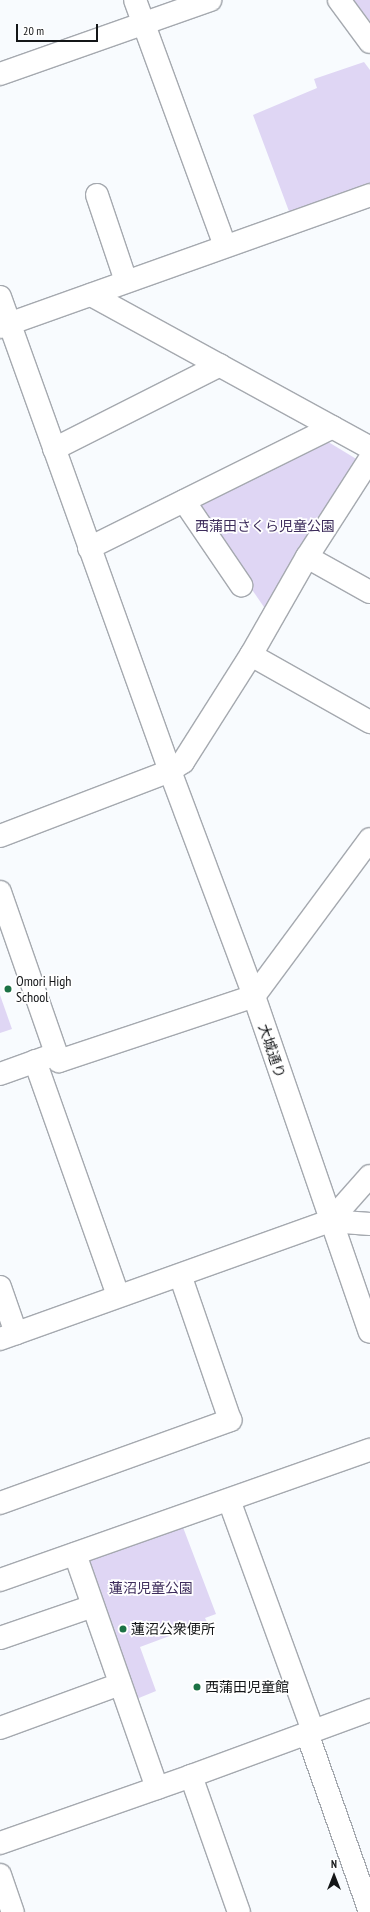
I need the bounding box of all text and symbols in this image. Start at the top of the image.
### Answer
scale bar [18,16,100,42]
text: 20 m [23,23,44,38]
park label: 西蒲田さくら児童公園 [195,518,335,534]
place label: Omori High School [16,973,71,1006]
marker: Omori High School [3,984,13,994]
street label: 大城通り [255,1022,289,1080]
park label: 蓮沼児童公園 [109,1580,193,1596]
place label: 蓮沼公衆便所 [131,1621,215,1637]
marker: 蓮沼公衆便所 [118,1624,128,1634]
place label: 西蒲田児童館 [205,1679,289,1695]
marker: 西蒲田児童館 [192,1682,202,1692]
north arrow [314,1856,354,1896]
text: N [331,1857,337,1871]

